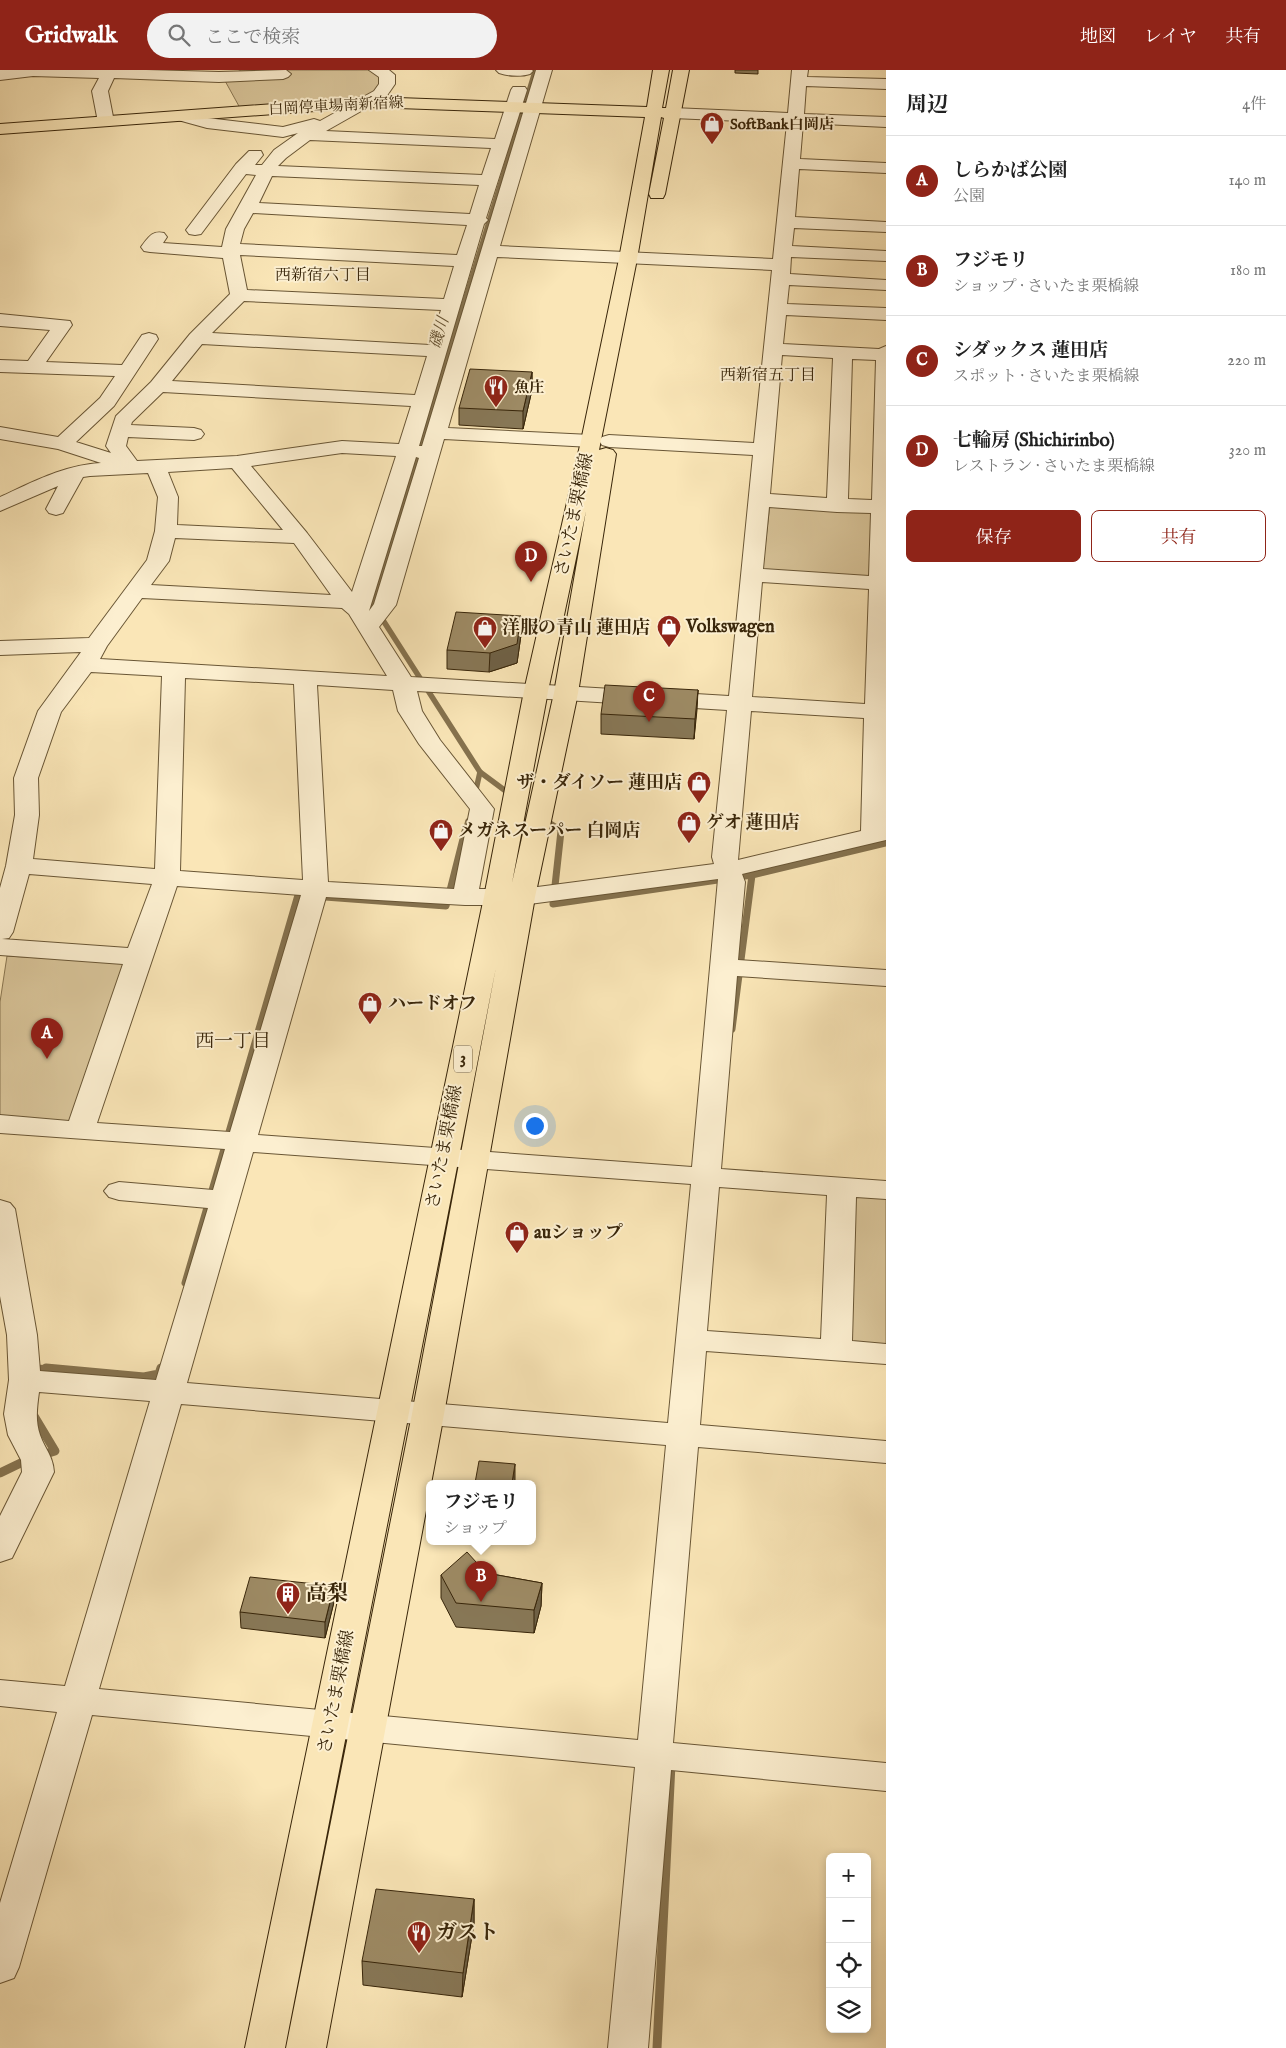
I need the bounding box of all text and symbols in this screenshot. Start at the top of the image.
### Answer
search box [147,13,497,58]
text: Gridwalk [25,20,117,51]
icon: search [165,21,193,49]
text: ここで検索 [205,26,300,50]
text: 地図 [1080,26,1116,49]
text: レイヤ [1144,26,1197,49]
text: 共有 [1225,26,1261,49]
text: 周辺 [906,92,948,119]
street label: 白岡停車場南新宿線 [268,93,404,119]
text: 4件 [1242,95,1266,115]
shop icon: SoftBank白岡店 [699,111,725,145]
place label: SoftBank白岡店 [730,115,834,134]
text: しらかば公園 [953,159,1067,183]
text: A [917,171,927,191]
text: 140 m [1228,171,1266,191]
text: 公園 [953,187,985,207]
text: フジモリ [953,249,1028,273]
text: B [917,261,927,281]
text: 180 m [1230,261,1266,281]
district label: 西新宿六丁目 [275,266,371,286]
text: ショップ · さいたま栗橋線 [953,277,1139,297]
water label: 磯川 [426,313,455,351]
text: シダックス 蓮田店 [953,339,1108,363]
text: C [916,351,928,371]
text: 220 m [1227,351,1266,371]
district label: 西新宿五丁目 [720,366,816,386]
text: スポット · さいたま栗橋線 [953,367,1140,387]
restaurant icon: 魚庄 [483,374,509,408]
place label: 魚庄 [514,378,544,397]
text: 七輪房 (Shichirinbo) [953,429,1115,453]
text: D [916,441,928,461]
text: 320 m [1229,441,1266,461]
street label: さいたま栗橋線 [551,451,599,579]
text: レストラン · さいたま栗橋線 [953,457,1155,477]
button: 保存 [906,510,1081,562]
button: 共有 [1091,510,1266,562]
pin: D [515,541,547,582]
shop icon: Volkswagen [656,614,682,648]
shop icon: 洋服の青山 蓮田店 [472,615,498,649]
place label: Volkswagen [685,616,775,639]
place label: 洋服の青山 蓮田店 [502,617,650,640]
pin: C [633,681,665,722]
shop icon: ザ・ダイソー 蓮田店 [686,770,712,804]
place label: ザ・ダイソー 蓮田店 [516,772,682,795]
shop icon: ゲオ 蓮田店 [676,810,702,844]
place label: ゲオ 蓮田店 [706,812,800,835]
shop icon: メガネスーパー 白岡店 [428,818,454,852]
place label: メガネスーパー 白岡店 [458,820,640,843]
shop icon: ハードオフ [357,991,383,1025]
place label: ハードオフ [388,993,477,1016]
pin: A [31,1018,63,1059]
district label: 西一丁目 [195,1030,271,1054]
road number: 3 [454,1046,472,1072]
street label: さいたま栗橋線 [422,1083,468,1211]
your location [522,1113,548,1139]
shop icon: auショップ [504,1220,530,1254]
place label: auショップ [534,1222,623,1245]
popup [426,1480,536,1545]
text: フジモリ [443,1491,519,1515]
text: ショップ [443,1519,507,1539]
pin: B [465,1561,497,1602]
building icon: 高梨 [275,1581,301,1615]
place label: 高梨 [306,1581,348,1608]
street label: さいたま栗橋線 [314,1628,360,1756]
map controls [826,1853,871,2033]
button: + [826,1853,871,1898]
button: − [826,1898,871,1943]
restaurant icon: ガスト [406,1920,432,1954]
place label: ガスト [436,1920,499,1947]
button: locate [826,1943,871,1988]
button: layers [826,1988,871,2033]

